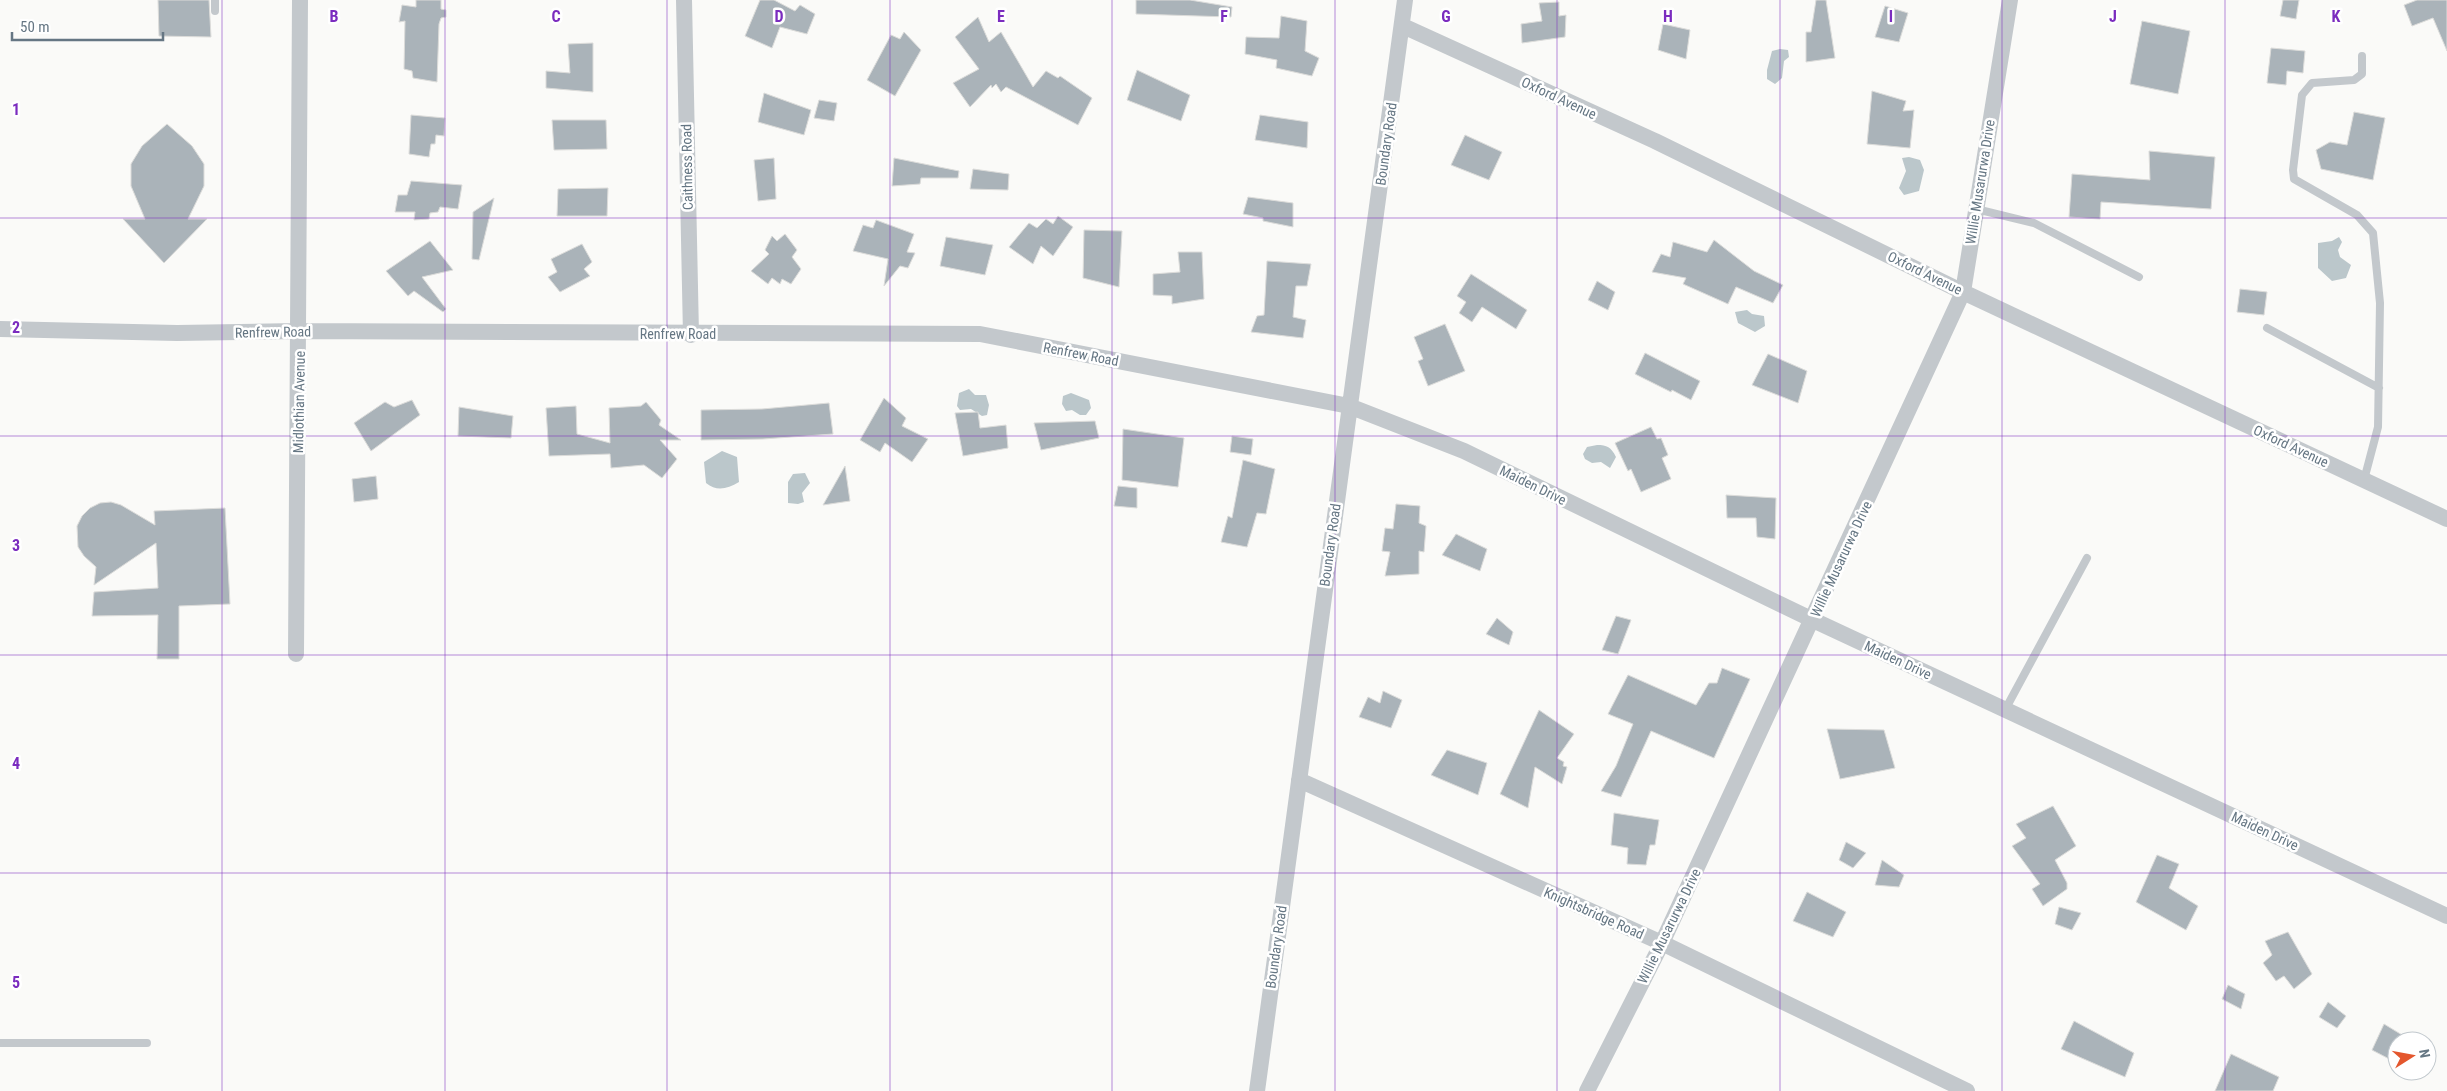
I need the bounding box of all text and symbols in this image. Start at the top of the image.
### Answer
text: B [330,7,339,26]
text: C [551,7,561,26]
text: D [774,7,784,26]
text: E [997,7,1005,26]
text: F [1220,7,1228,26]
text: G [1441,7,1451,26]
text: H [1663,7,1673,26]
text: I [1889,7,1893,26]
text: J [2109,7,2117,26]
text: K [2332,7,2341,26]
scale bar [12,10,164,42]
text: 50 m [20,18,50,36]
street label: Oxford Avenue [1519,74,1599,122]
text: 1 [12,100,20,119]
street label: Boundary Road [1372,102,1400,186]
street label: Willie Musarurwa Drive [1962,118,1998,246]
street label: Caithness Road [678,124,696,210]
street label: Oxford Avenue [1885,248,1965,298]
text: 2 [12,318,20,337]
street label: Renfrew Road [235,323,311,341]
street label: Renfrew Road [640,326,716,342]
street label: Renfrew Road [1042,339,1120,369]
street label: Midlothian Avenue [290,350,308,453]
street label: Oxford Avenue [2251,422,2331,470]
street label: Maiden Drive [1497,462,1569,508]
street label: Willie Musarurwa Drive [1807,498,1875,620]
street label: Boundary Road [1316,503,1344,587]
text: 3 [12,536,20,555]
street label: Maiden Drive [1862,638,1934,683]
text: 4 [12,754,20,773]
street label: Maiden Drive [2229,809,2301,854]
street label: Willie Musarurwa Drive [1634,865,1704,986]
street label: Knightsbridge Road [1542,884,1646,942]
street label: Boundary Road [1262,905,1290,989]
text: 5 [12,973,20,992]
north arrow [2387,1031,2437,1081]
text: N [2416,1048,2433,1059]

